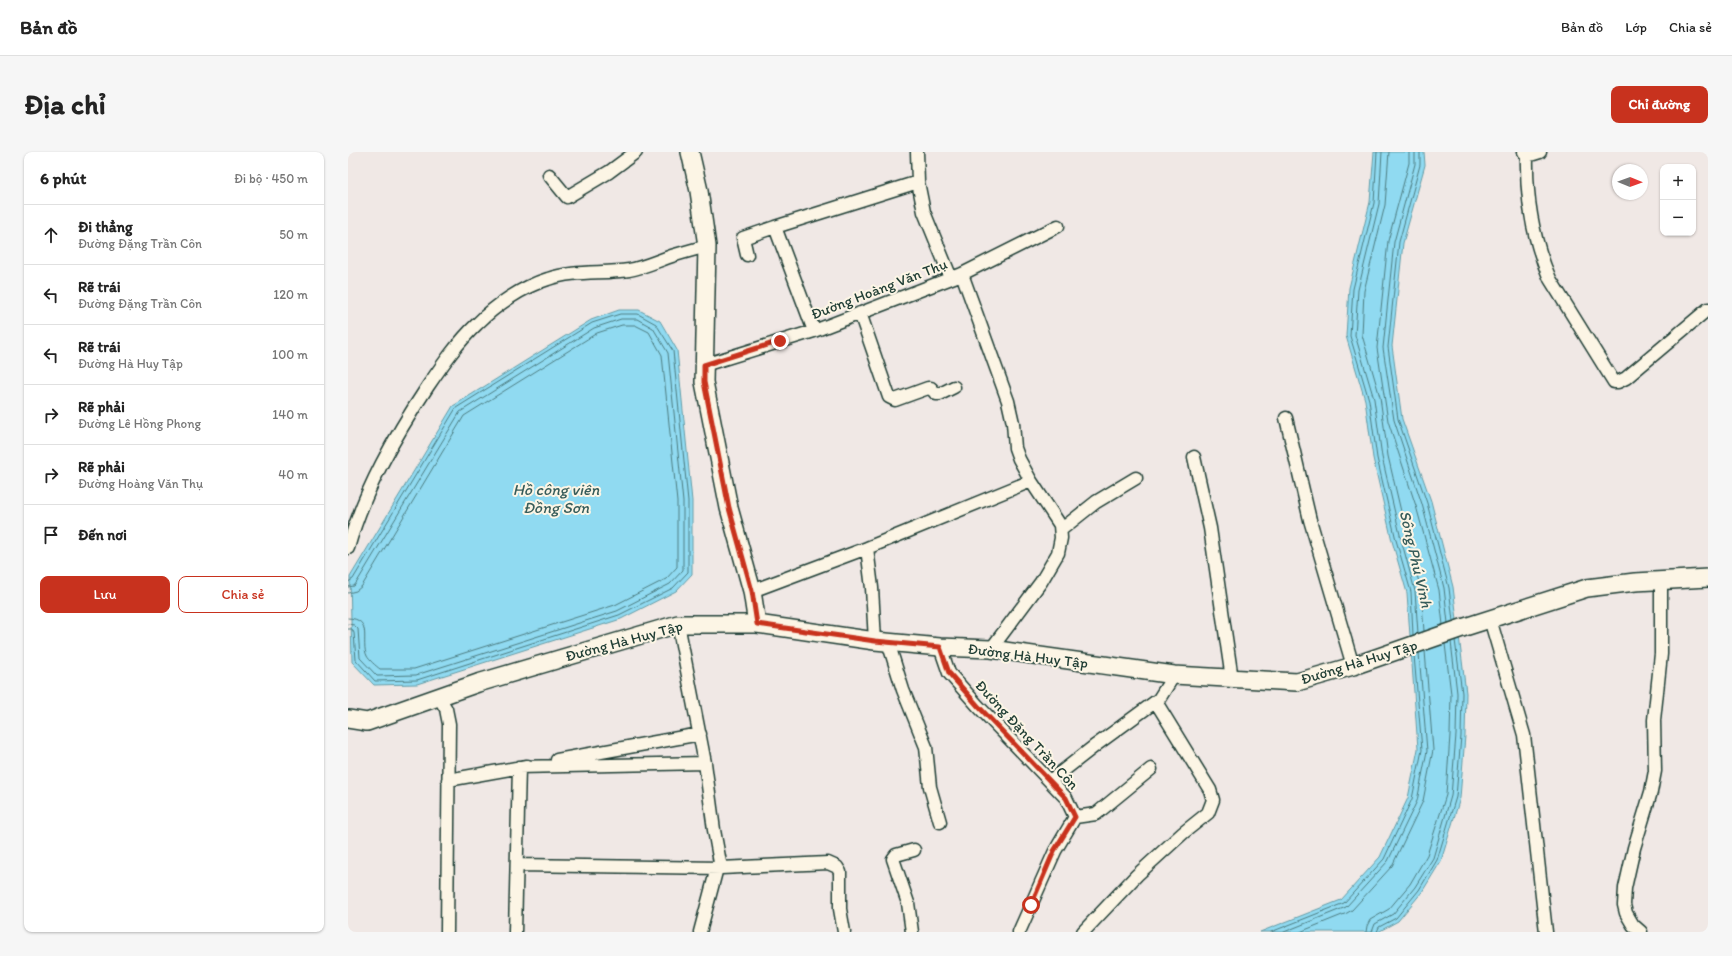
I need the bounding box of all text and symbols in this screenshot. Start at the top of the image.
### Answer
text: Bản đồ [20,16,77,39]
text: Bản đồ [1561,19,1603,36]
text: Lớp [1625,19,1647,36]
text: Chia sẻ [1669,19,1712,36]
button: Chỉ đường [1611,86,1708,123]
text: Địa chỉ [24,87,106,121]
north arrow [1612,164,1648,200]
map controls [1660,164,1696,236]
button: + [1660,164,1696,200]
text: 6 phút [40,168,86,188]
text: Đi bộ · 450 m [234,171,308,186]
button: − [1660,200,1696,236]
text: Đi thẳng [78,218,133,236]
icon: ahead [40,224,62,246]
text: 50 m [279,227,308,242]
text: Đường Đặng Trần Côn [78,236,202,251]
street label: Đường Hoàng Văn Thụ [808,255,950,323]
text: Rẽ trái [78,278,121,296]
icon: left [40,284,62,306]
text: 120 m [273,287,308,302]
text: Đường Đặng Trần Côn [78,296,202,311]
route end [771,332,789,350]
text: Rẽ trái [78,338,121,356]
icon: left [40,344,62,366]
text: 100 m [272,347,308,362]
text: Đường Hà Huy Tập [78,356,183,371]
text: Rẽ phải [78,398,125,416]
icon: right [40,404,62,426]
text: 140 m [272,407,308,422]
text: Đường Lê Hồng Phong [78,416,201,431]
text: Rẽ phải [78,458,125,476]
icon: right [40,464,62,486]
text: 40 m [278,467,308,482]
text: Đường Hoàng Văn Thụ [78,476,203,491]
water label: Hồ công viên Đồng Sơn [513,480,600,517]
water label: Sông Phú Vinh [1396,509,1437,610]
icon: arrive [40,524,62,546]
text: Đến nơi [78,526,127,544]
button: Lưu [40,576,170,613]
button: Chia sẻ [178,576,308,613]
street label: Đường Hà Huy Tập [563,617,685,665]
street label: Đường Hà Huy Tập [1299,636,1420,688]
street label: Đường Hà Huy Tập [967,640,1089,672]
street label: Đường Đặng Trần Côn [972,677,1082,793]
route start [1022,896,1040,914]

